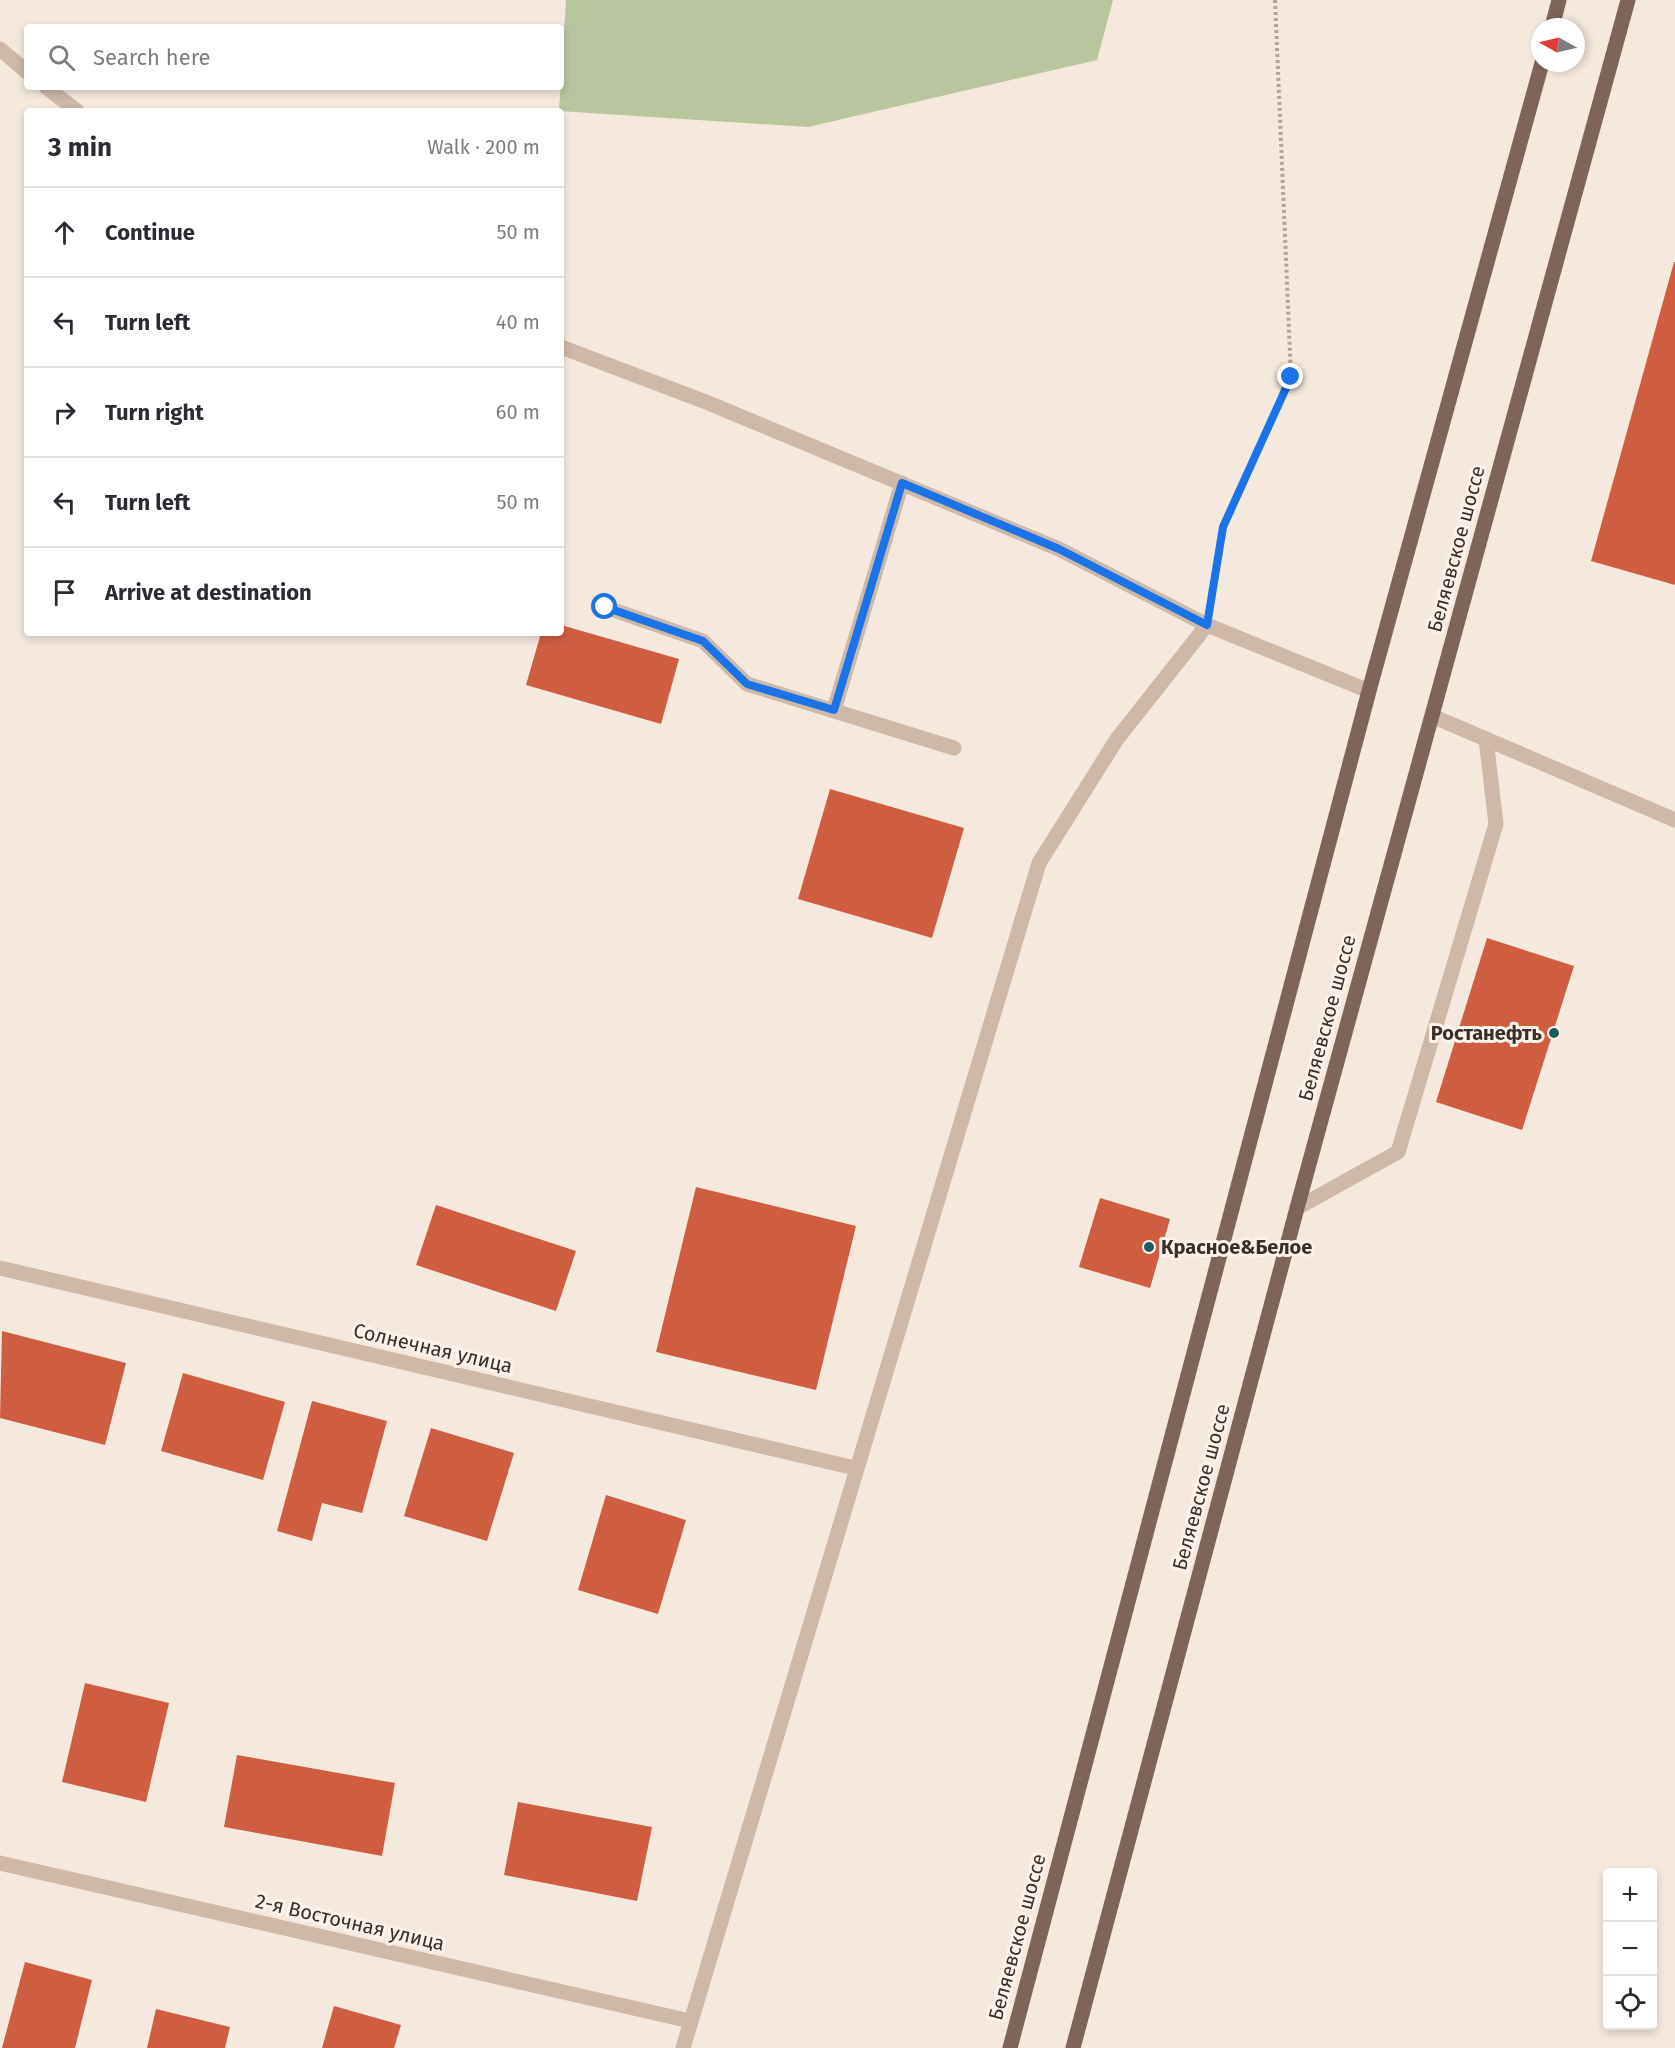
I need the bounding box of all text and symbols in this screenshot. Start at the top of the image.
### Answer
north arrow [1531,18,1585,72]
search box [24,24,564,90]
icon: search [45,41,78,74]
text: Search here [93,44,211,71]
text: 3 min [48,132,112,163]
text: Walk · 200 m [427,135,540,159]
icon: ahead [48,216,81,249]
text: Continue [105,219,195,246]
text: 50 m [496,220,540,244]
icon: left [48,306,81,339]
text: Turn left [105,309,190,336]
text: 40 m [496,310,540,334]
route end [1277,363,1303,389]
icon: right [48,396,81,429]
text: Turn right [105,399,204,426]
text: 60 m [496,400,540,424]
street label: Беляевское шоссе [1422,463,1490,635]
icon: left [48,486,81,519]
text: Turn left [105,489,190,516]
text: 50 m [496,490,540,514]
icon: arrive [48,576,81,609]
text: Arrive at destination [105,579,312,606]
route start [591,593,617,619]
street label: Беляевское шоссе [1293,932,1361,1104]
place label: Ростанефть [1431,1021,1543,1045]
marker: Ростанефть [1547,1026,1561,1040]
place label: Красное&Белое [1161,1235,1312,1259]
marker: Красное&Белое [1142,1240,1156,1254]
street label: Солнечная улица [351,1318,515,1378]
street label: Беляевское шоссе [1167,1401,1235,1573]
street label: Беляевское шоссе [983,1851,1051,2023]
map controls [1603,1868,1657,2030]
button: + [1603,1868,1657,1922]
street label: 2-я Восточная улица [253,1889,447,1955]
button: − [1603,1922,1657,1976]
button: locate [1603,1976,1657,2030]

